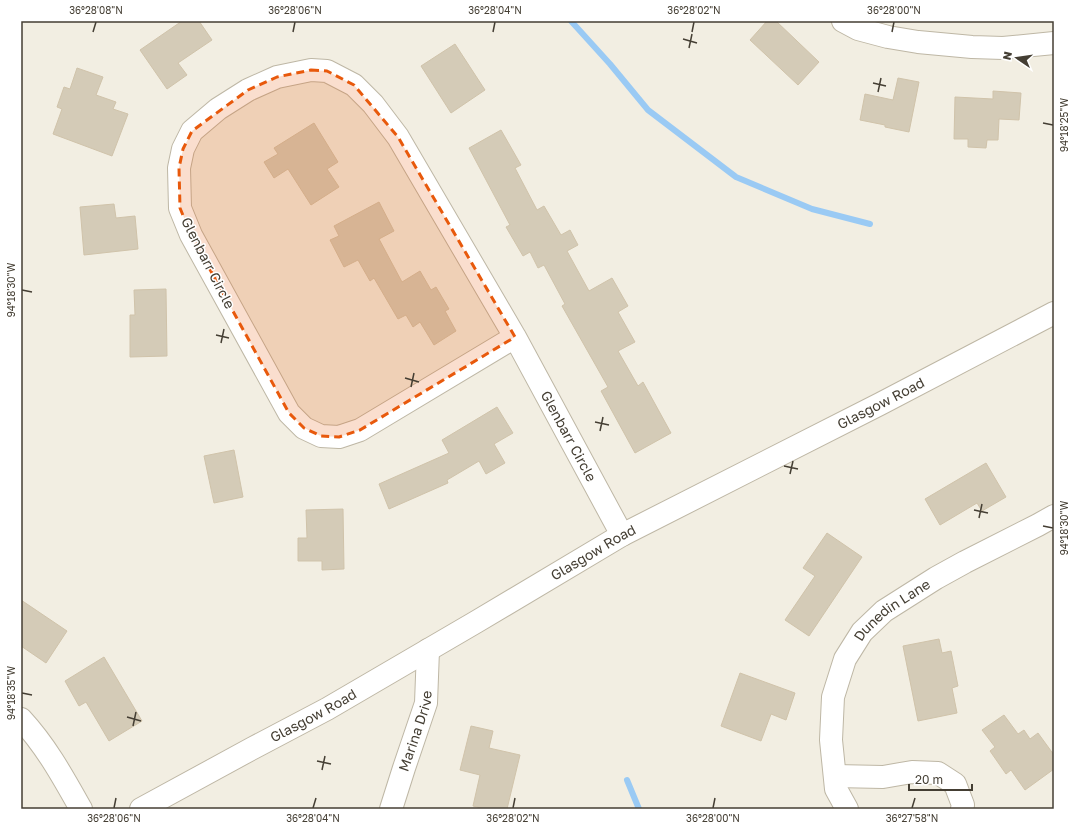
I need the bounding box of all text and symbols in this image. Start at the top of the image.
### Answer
text: 36°28'08"N [69,4,123,16]
text: 36°28'06"N [268,4,322,16]
text: 36°28'04"N [468,4,522,16]
text: 36°28'02"N [667,4,721,16]
text: 36°28'00"N [867,4,921,16]
north arrow [997,38,1037,78]
text: N [999,50,1014,61]
text: 94°18'25"W [1058,98,1070,152]
street label: Glenbarr Circle [178,214,239,311]
text: 94°18'30"W [5,262,17,317]
street label: Glasgow Road [834,373,927,432]
street label: Glenbarr Circle [538,388,600,484]
text: 94°18'30"W [1058,500,1070,555]
street label: Glasgow Road [547,521,638,584]
street label: Dunedin Lane [850,575,933,644]
text: 94°18'35"W [5,666,17,720]
street label: Glasgow Road [267,685,359,745]
street label: Marina Drive [395,690,434,773]
scale bar [909,766,972,792]
text: 20 m [915,772,943,787]
text: 36°28'06"N [87,812,141,824]
text: 36°28'04"N [286,812,340,824]
text: 36°28'02"N [486,812,540,824]
text: 36°28'00"N [686,812,740,824]
text: 36°27'58"N [886,812,938,824]

